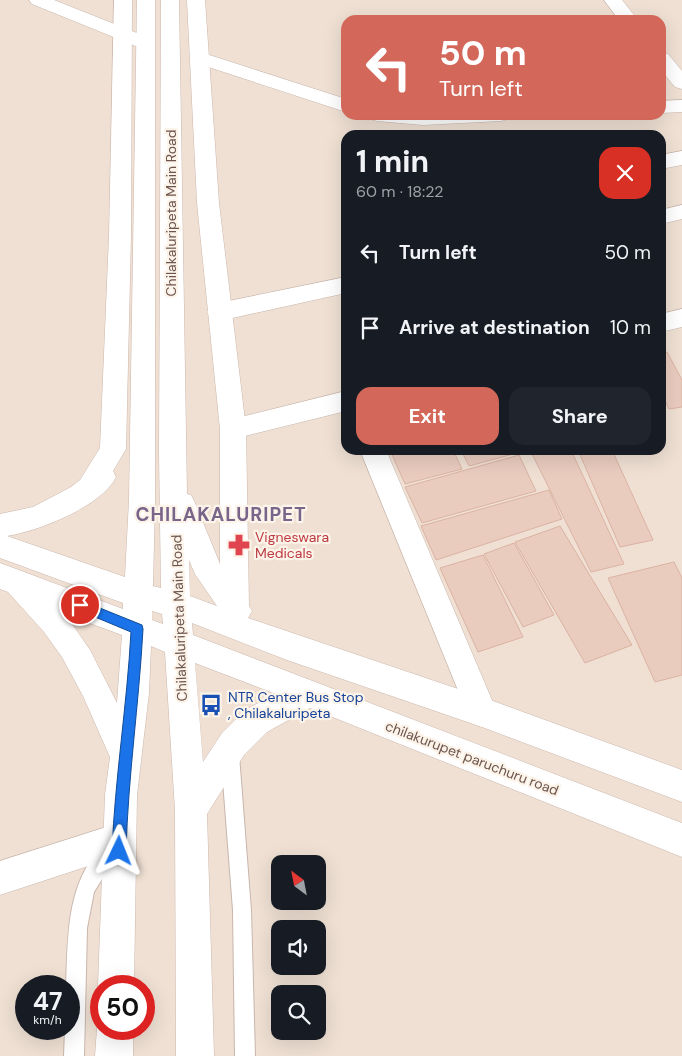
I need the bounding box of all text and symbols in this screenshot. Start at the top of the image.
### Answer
text: 50 m [439,30,527,76]
icon: left [356,35,421,100]
text: Turn left [439,74,523,103]
street label: Chilakaluripeta Main Road [162,130,180,296]
text: 1 min [356,142,429,181]
button: close [599,147,651,199]
text: 60 m · 18:22 [356,181,444,202]
icon: left [356,239,384,267]
text: Turn left [399,240,477,265]
text: 50 m [604,240,651,265]
icon: arrive [356,314,384,342]
text: Arrive at destination [399,315,590,340]
text: 10 m [610,315,651,340]
button: Exit [356,387,499,445]
button: Share [509,387,651,445]
district label: CHILAKALURIPET [136,502,307,527]
place label: Vigneswara Medicals [255,528,329,562]
pharmacy icon: Vigneswara Medicals [226,532,252,558]
street label: Chilakaluripeta Main Road [167,534,191,702]
pin [59,584,101,626]
icon: arrive [66,591,94,619]
place label: NTR Center Bus Stop , Chilakaluripeta [228,688,364,722]
bus stop icon: NTR Center Bus Stop , Chilakaluripeta [198,692,224,718]
street label: chilakurupet paruchuru road [383,717,561,799]
position arrow [92,824,144,876]
north arrow [271,855,326,910]
map controls [271,855,326,1040]
button: sound [271,920,326,975]
speed limit sign: 50 [90,975,155,1040]
text: 47 [33,985,62,1018]
button: search [271,985,326,1040]
text: km/h [33,1012,62,1028]

